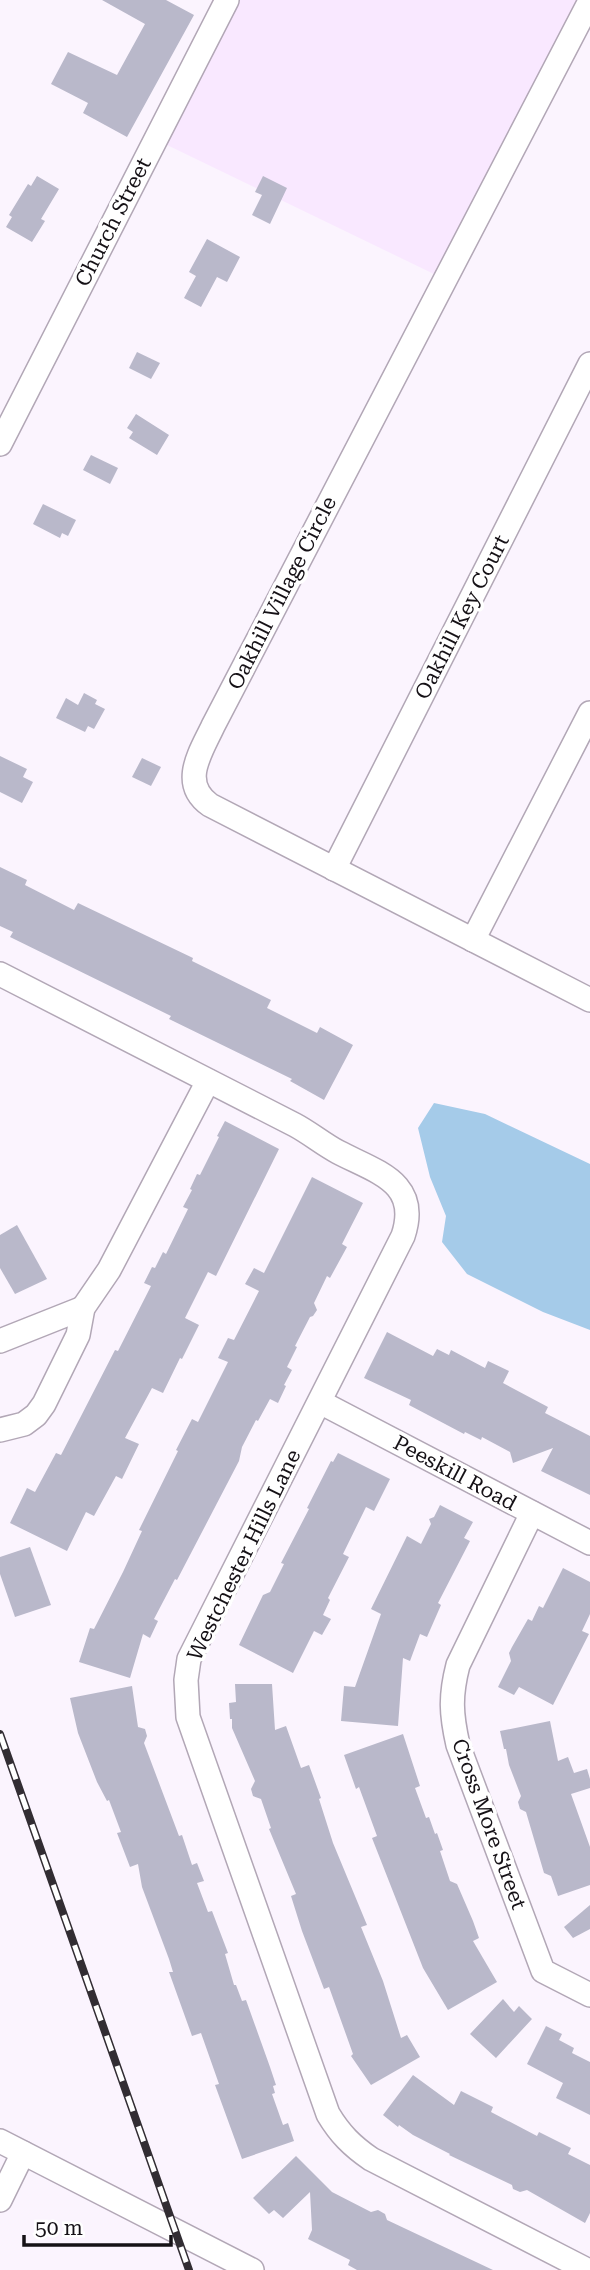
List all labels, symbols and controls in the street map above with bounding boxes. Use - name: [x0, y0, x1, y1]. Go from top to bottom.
- street label: Church Street: [70, 154, 156, 290]
- street label: Oakhill Village Circle: [223, 492, 341, 694]
- street label: Oakhill Key Court: [410, 531, 514, 703]
- street label: Peeskill Road: [389, 1430, 521, 1516]
- street label: Westchester Hills Lane: [182, 1446, 306, 1664]
- street label: Cross More Street: [447, 1735, 531, 1913]
- scale bar: [24, 2204, 172, 2248]
- text: 50 m: [35, 2216, 83, 2240]

